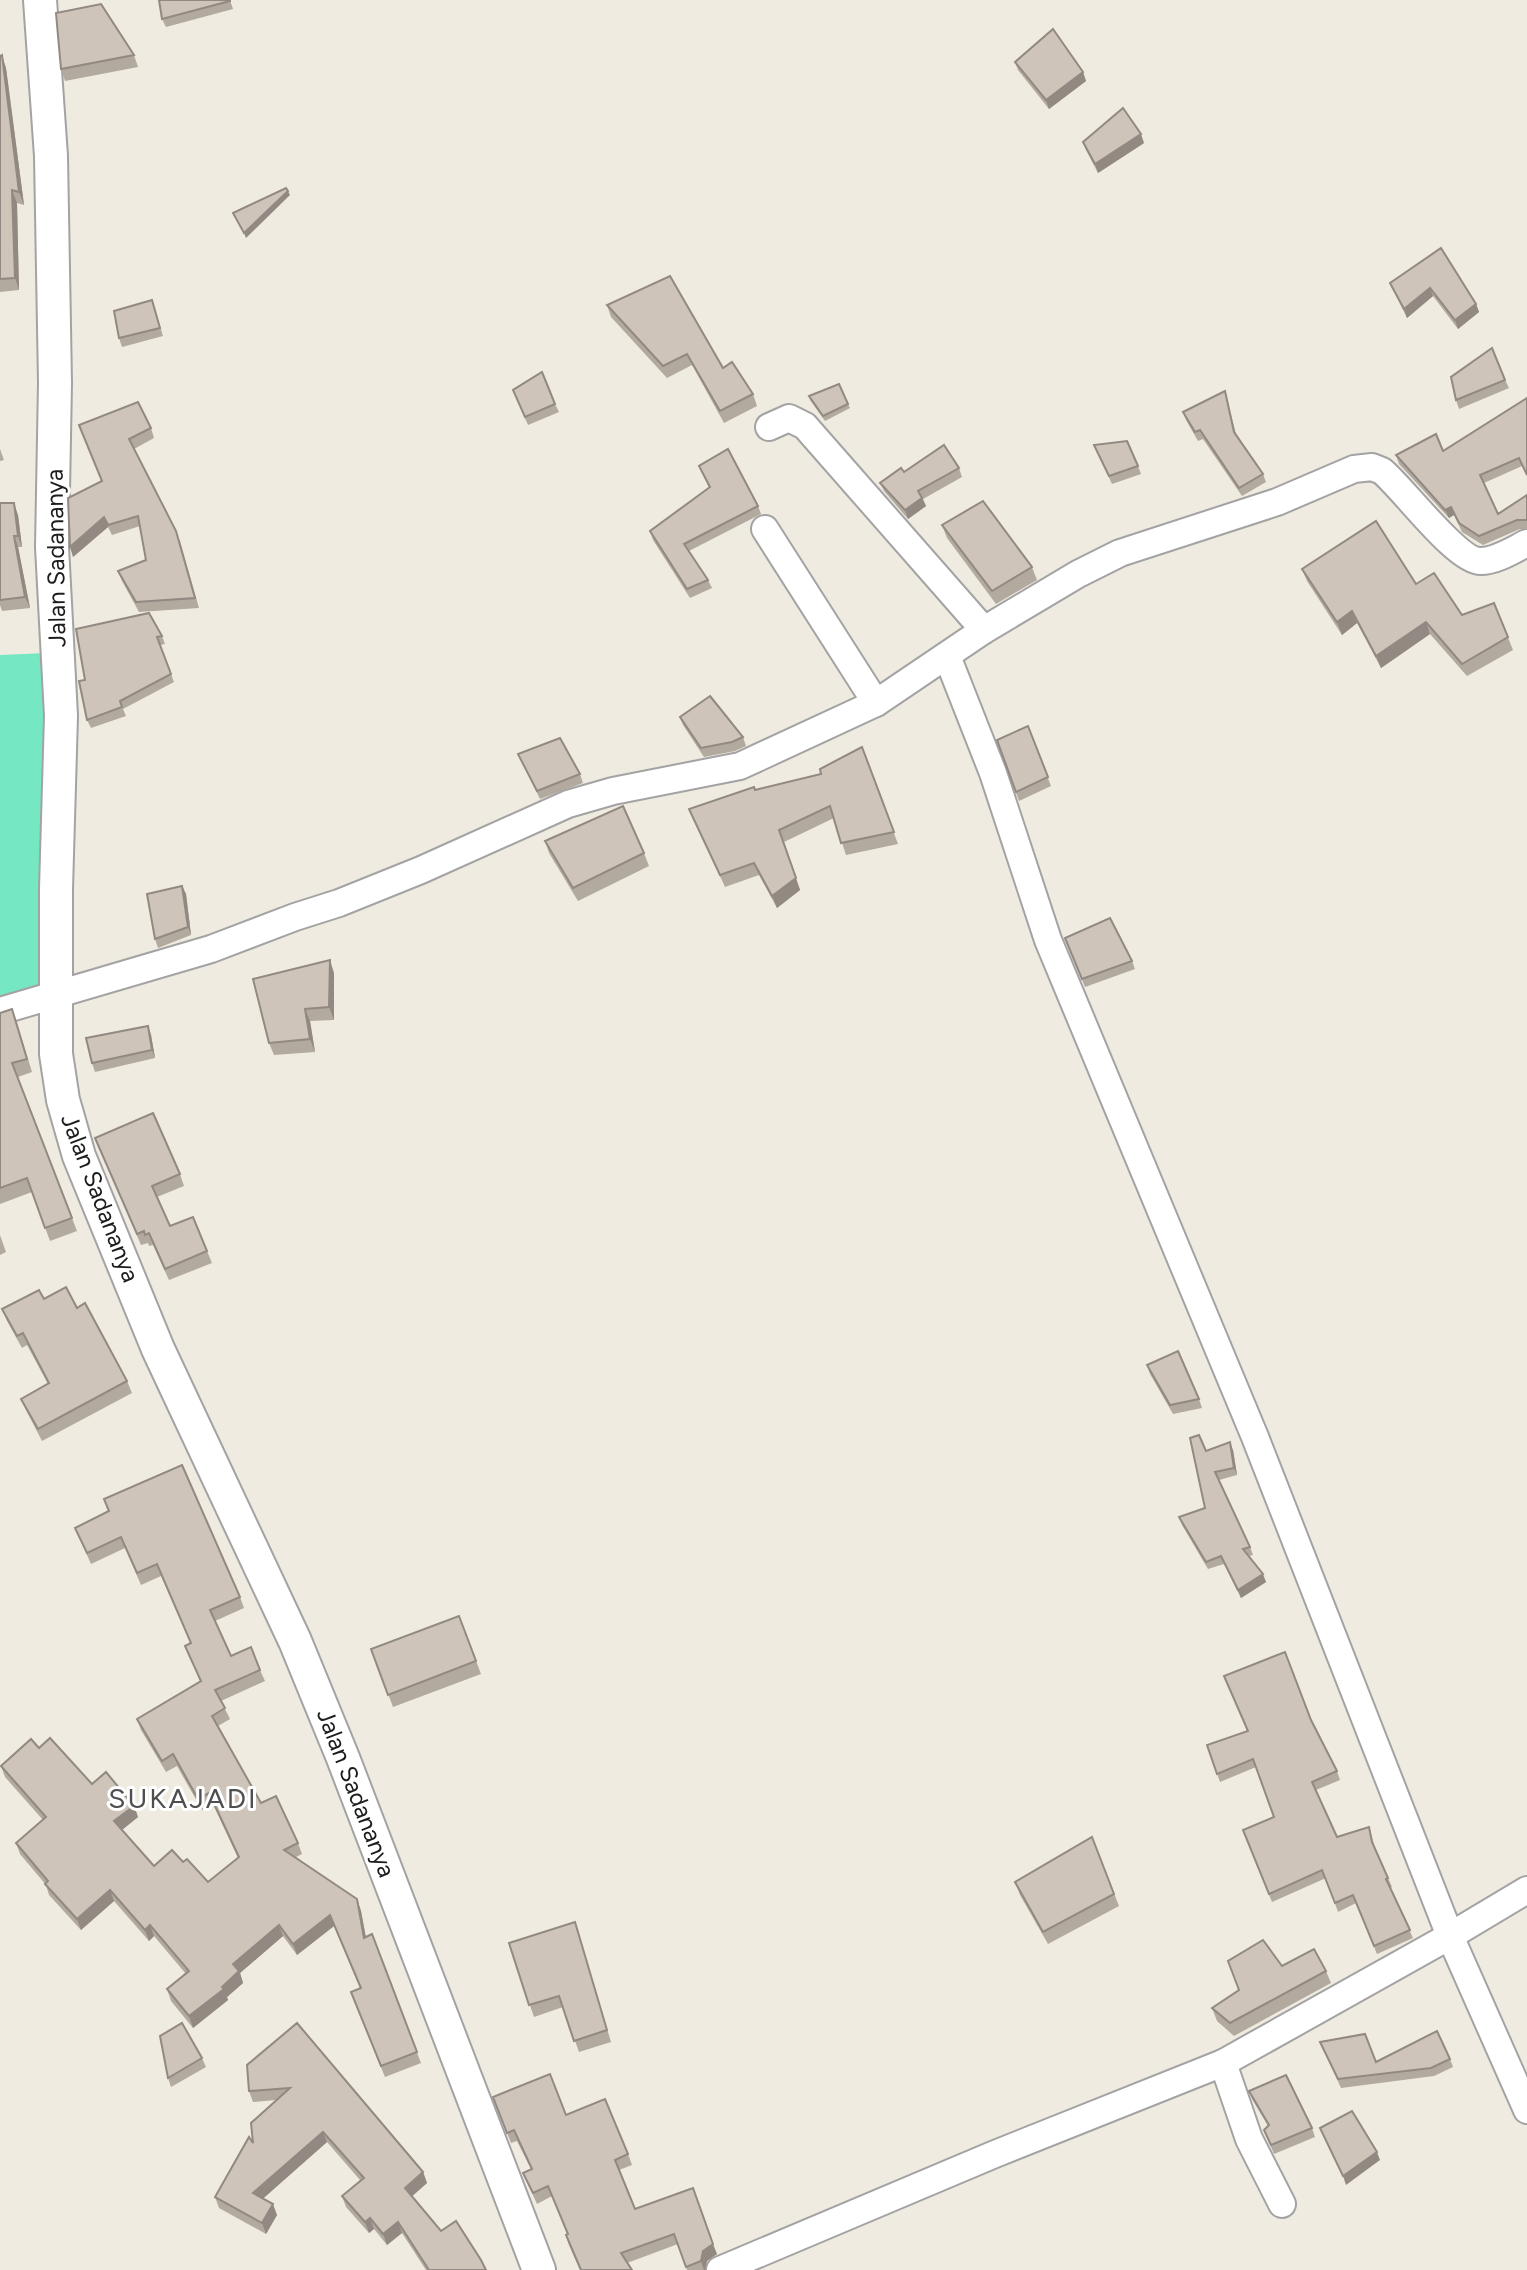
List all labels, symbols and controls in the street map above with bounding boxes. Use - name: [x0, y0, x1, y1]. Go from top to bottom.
- street label: Jalan Sadananya: [39, 469, 72, 647]
- street label: Jalan Sadananya: [55, 1109, 146, 1286]
- street label: Jalan Sadananya: [311, 1704, 402, 1881]
- district label: SUKAJADI: [108, 1781, 258, 1815]

